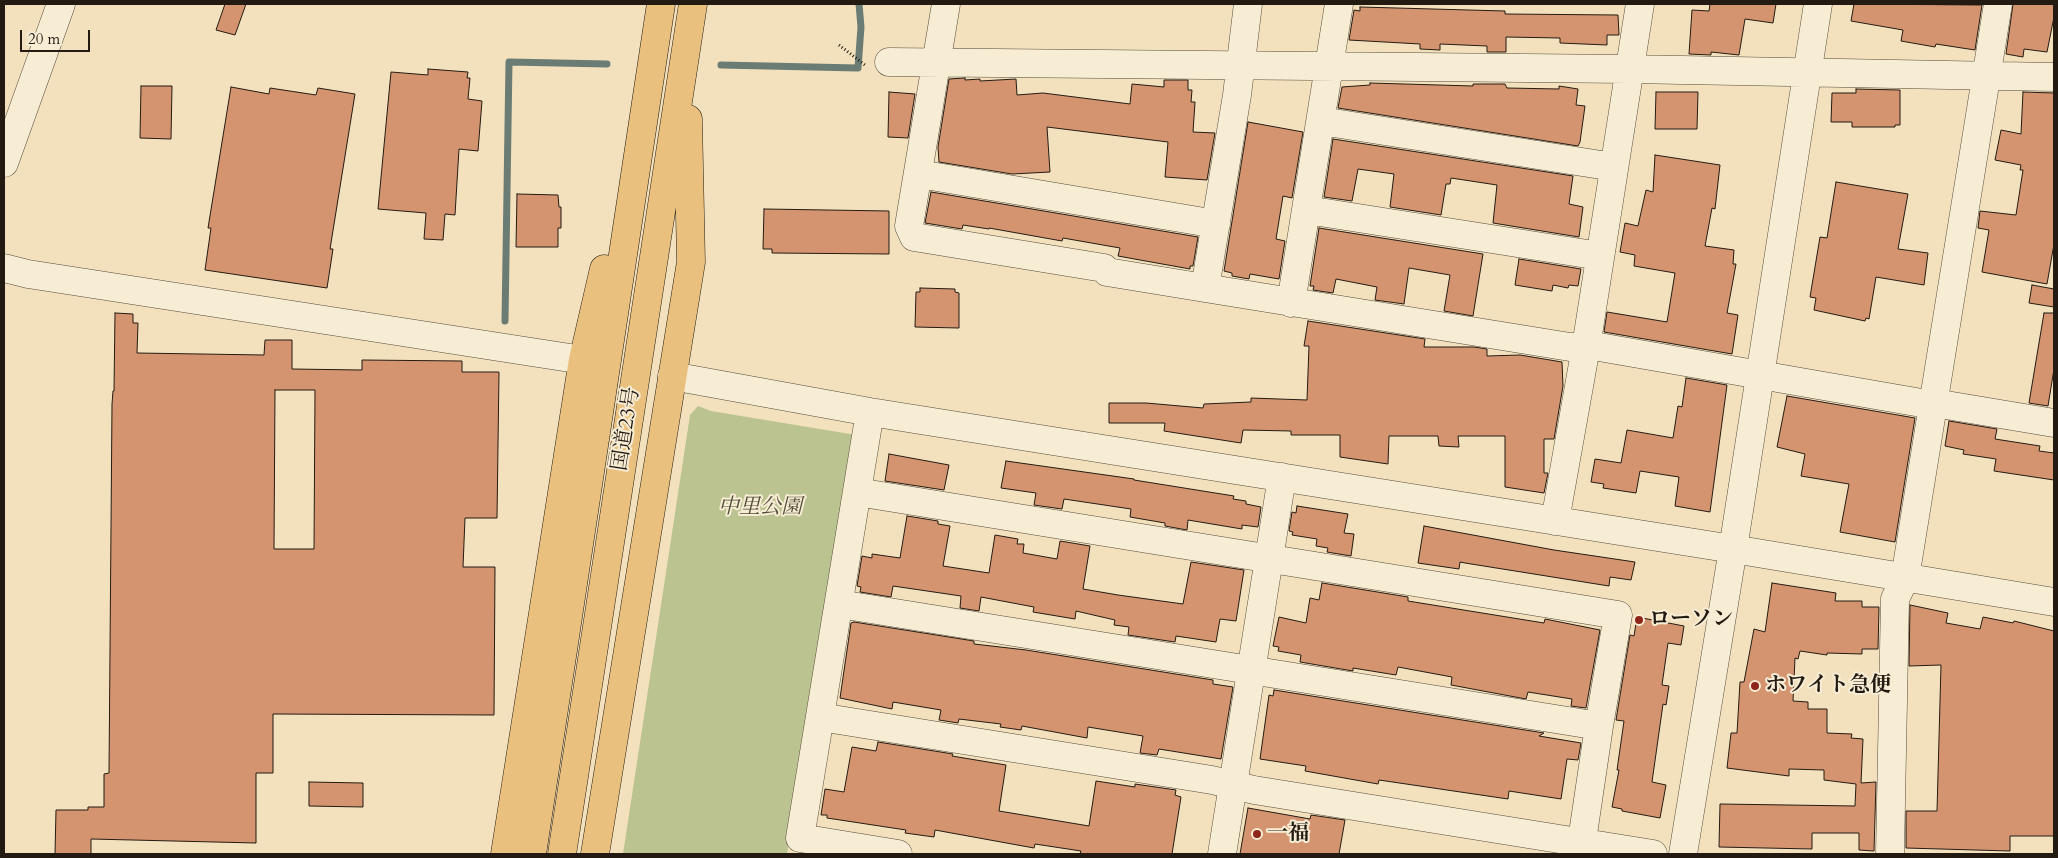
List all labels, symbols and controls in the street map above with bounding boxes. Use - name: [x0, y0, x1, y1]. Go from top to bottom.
- scale bar: [22, 20, 92, 52]
- text: 20 m: [28, 29, 60, 49]
- street label: 国道23号: [608, 385, 646, 473]
- park label: 中里公園: [718, 495, 802, 521]
- place label: ローソン: [1649, 607, 1733, 633]
- marker: ローソン: [1633, 614, 1645, 626]
- place label: ホワイト急便: [1765, 673, 1891, 699]
- marker: ホワイト急便: [1749, 680, 1761, 692]
- place label: 一福: [1267, 821, 1309, 847]
- marker: 一福: [1251, 828, 1263, 840]

